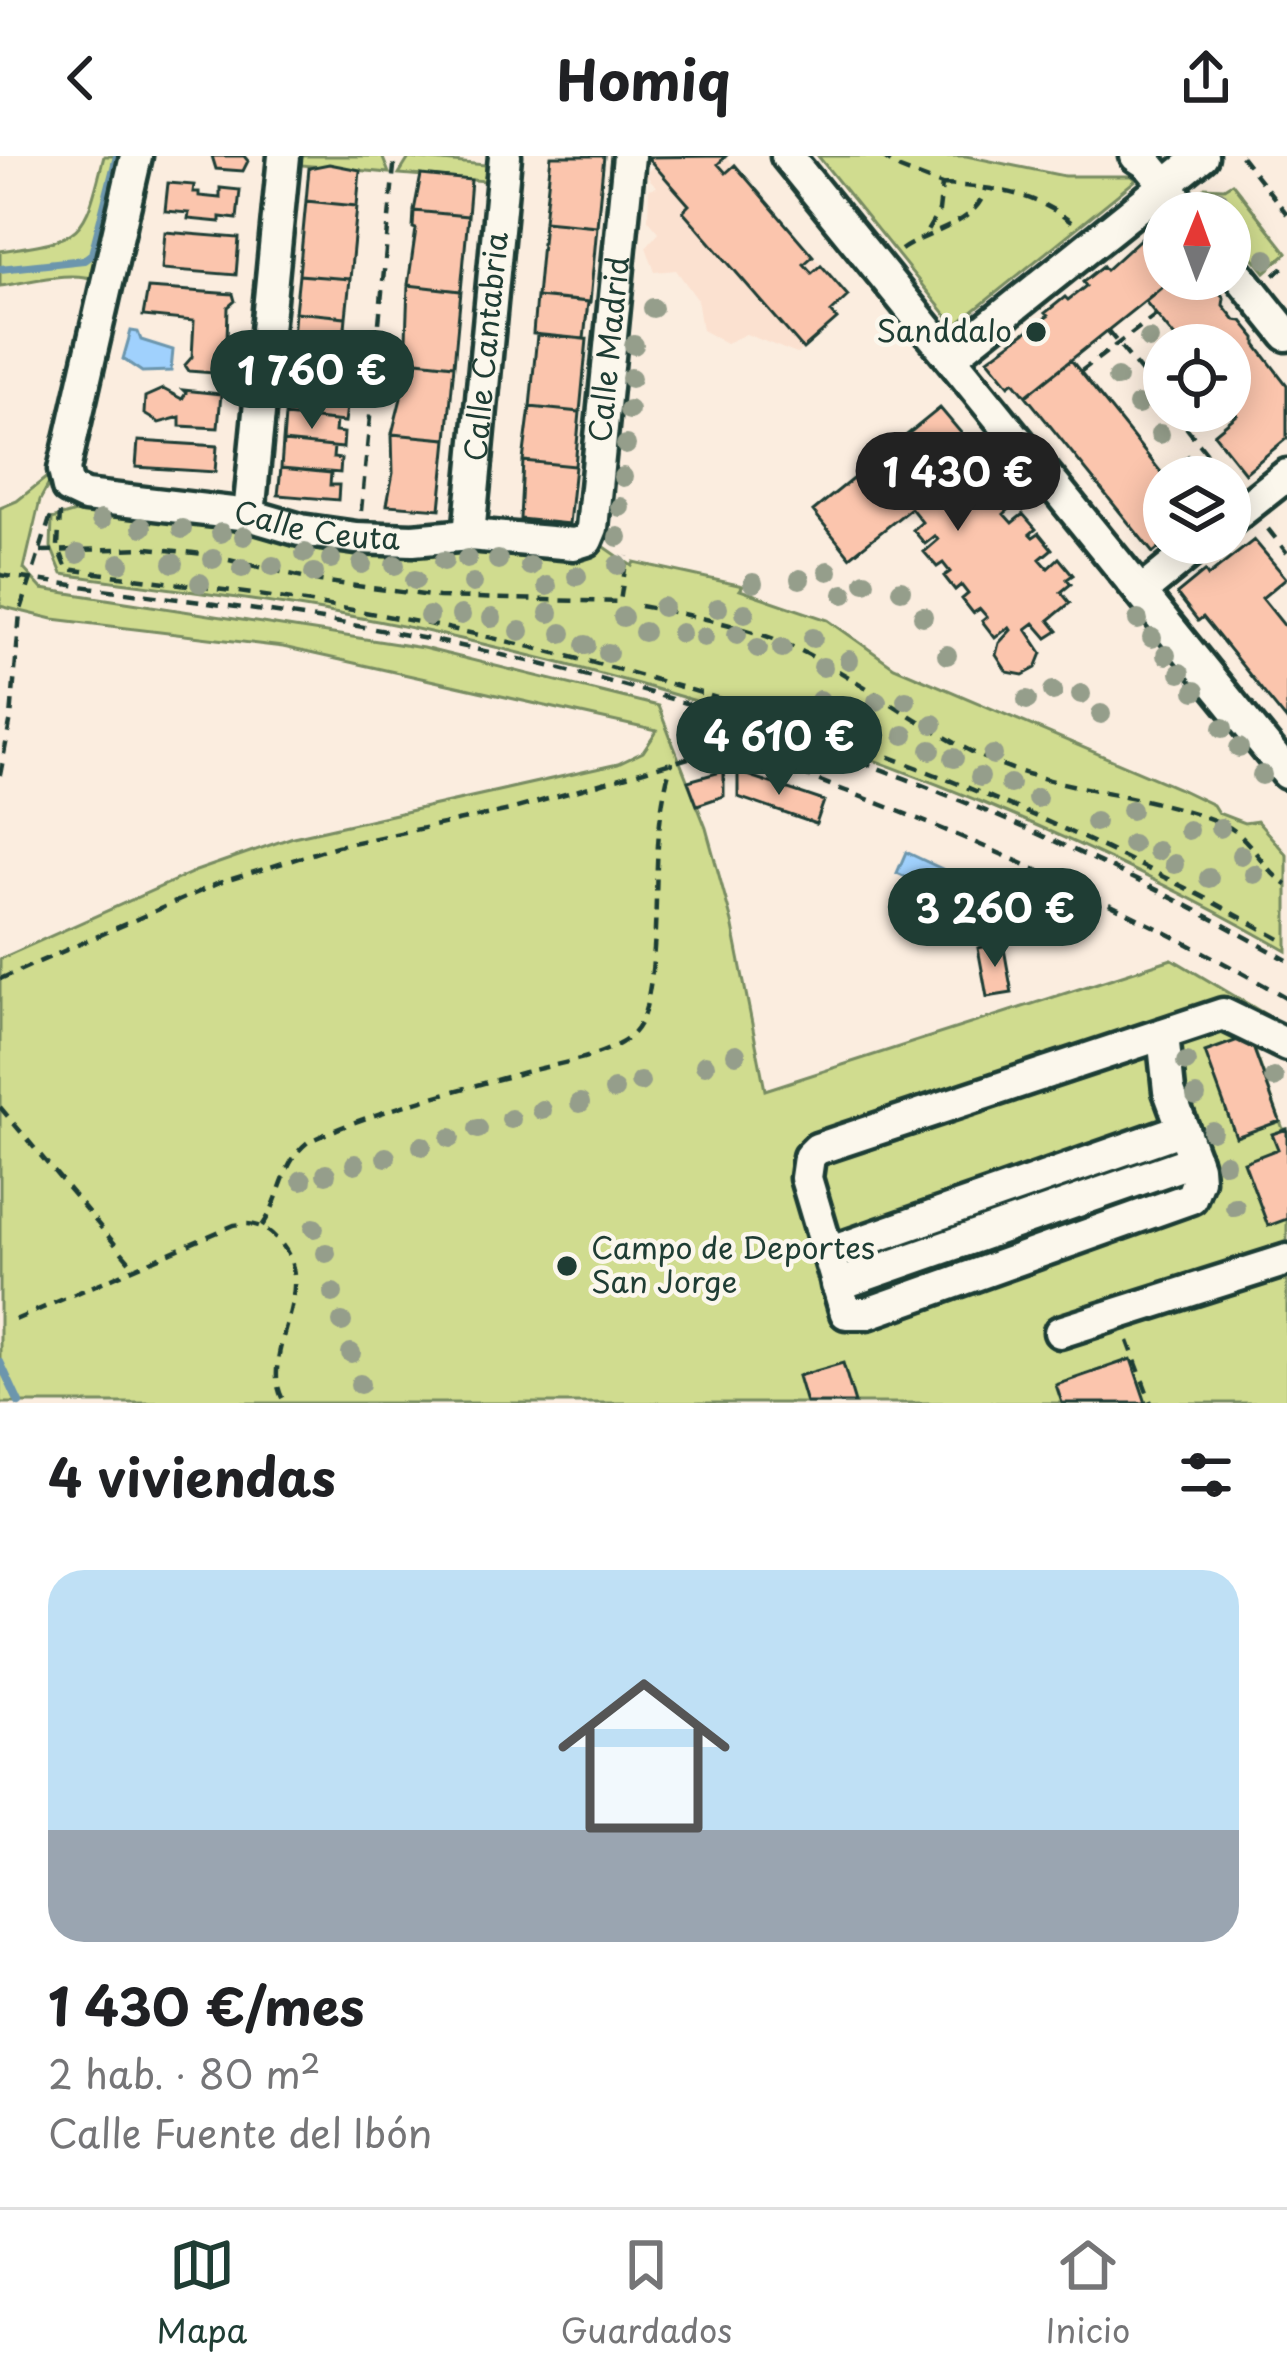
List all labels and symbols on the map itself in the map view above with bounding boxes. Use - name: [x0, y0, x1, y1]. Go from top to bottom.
- north arrow: [1143, 192, 1251, 300]
- street label: Calle Cantabria: [451, 230, 518, 463]
- street label: Calle Madrid: [576, 254, 639, 444]
- place label: Sanddalo: [876, 307, 1012, 352]
- marker: Sanddalo: [1023, 319, 1049, 345]
- pin: 1 760 €: [201, 330, 423, 432]
- pin: 1 430 €: [847, 432, 1069, 534]
- street label: Calle Ceuta: [232, 488, 401, 560]
- pin: 4 610 €: [668, 696, 890, 798]
- pin: 3 260 €: [884, 868, 1106, 970]
- place label: Campo de Deportes San Jorge: [591, 1224, 875, 1303]
- marker: Campo de Deportes San Jorge: [554, 1253, 580, 1279]

